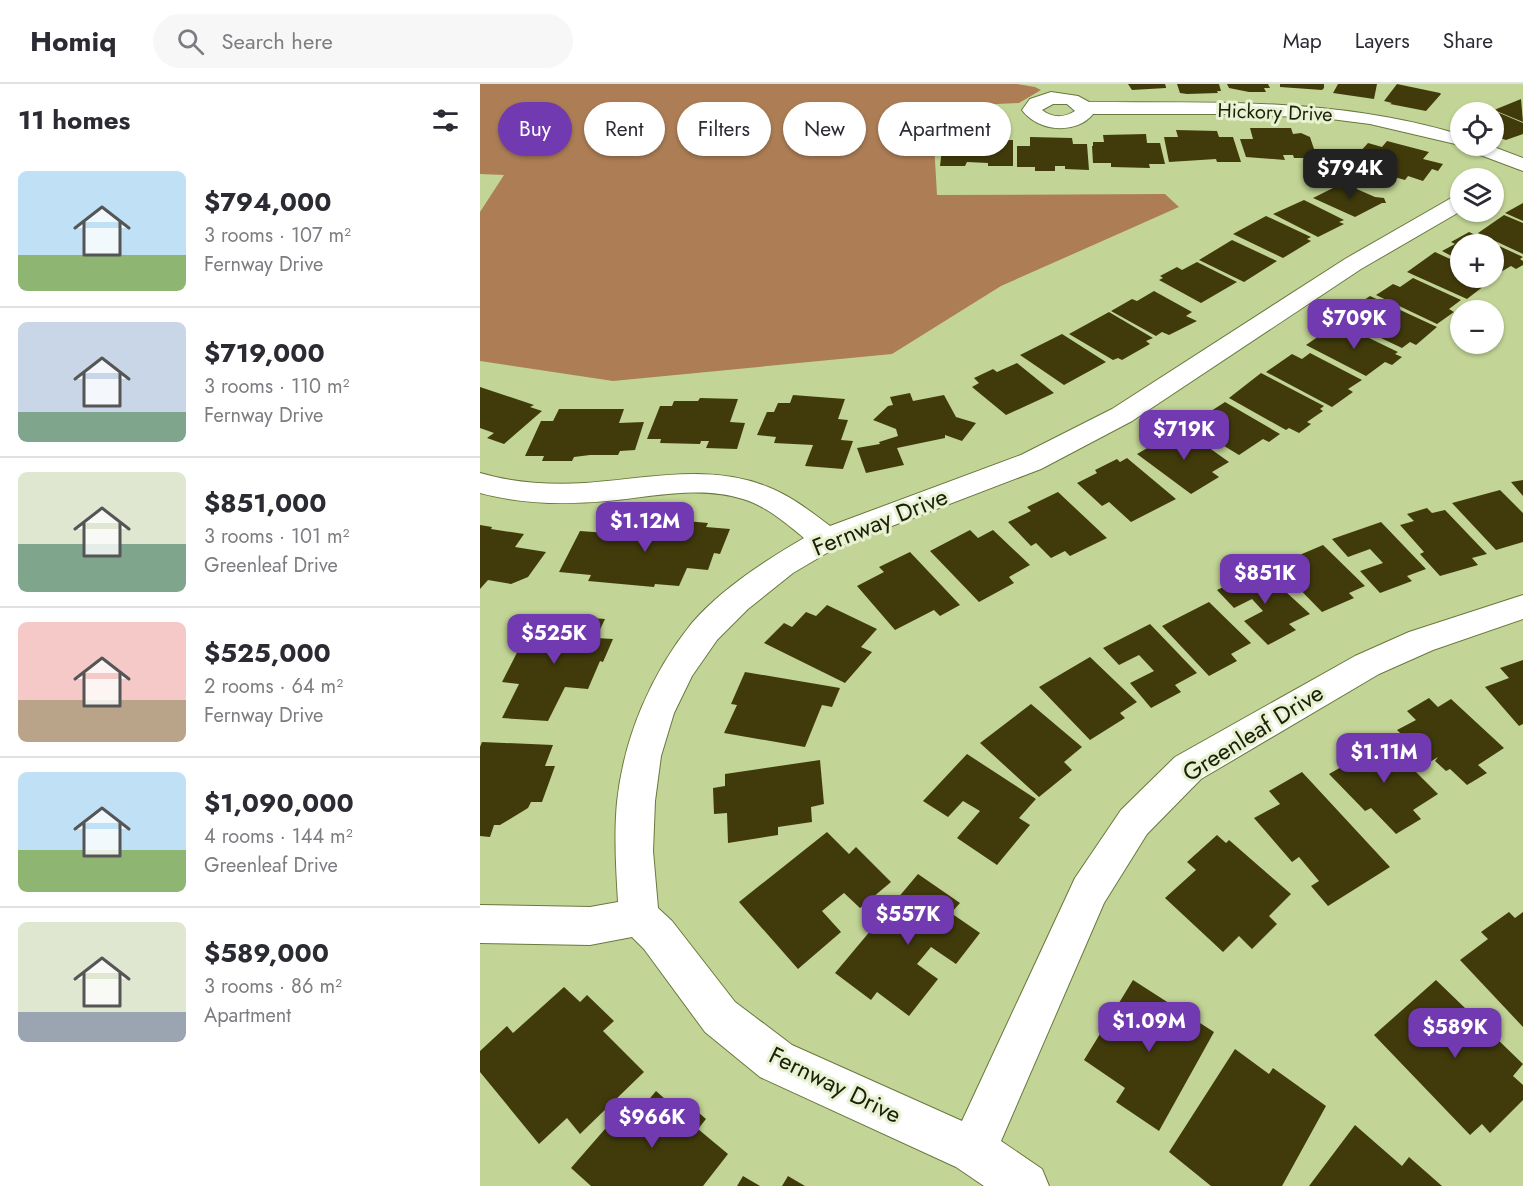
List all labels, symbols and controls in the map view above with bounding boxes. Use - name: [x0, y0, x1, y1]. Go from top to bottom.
- search box: [153, 14, 573, 68]
- text: Homiq: [30, 21, 117, 62]
- icon: search: [174, 25, 207, 58]
- text: Search here: [222, 25, 333, 57]
- text: Map: [1283, 26, 1322, 56]
- text: Layers: [1355, 26, 1410, 56]
- text: Share: [1443, 26, 1493, 56]
- street label: Hickory Drive: [1217, 96, 1333, 129]
- text: 11 homes: [18, 101, 130, 139]
- chip: Buy: [498, 102, 572, 156]
- chip: Rent: [584, 102, 665, 156]
- chip: Filters: [677, 102, 771, 156]
- chip: New: [783, 102, 866, 156]
- chip: Apartment: [878, 102, 1011, 156]
- map controls: [1450, 102, 1504, 354]
- button: locate: [1450, 102, 1504, 156]
- icon: filters: [429, 104, 462, 137]
- pin: $794K: [1308, 149, 1392, 200]
- text: $794K: [1317, 154, 1383, 183]
- button: layers: [1450, 168, 1504, 222]
- text: $794,000: [204, 183, 331, 221]
- icon: home: [66, 195, 138, 267]
- text: 3 rooms · 107 m²: [204, 221, 351, 250]
- button: +: [1450, 234, 1504, 288]
- text: Fernway Drive: [204, 250, 323, 279]
- pin: $709K: [1312, 299, 1396, 350]
- button: −: [1450, 300, 1504, 354]
- text: $709K: [1321, 304, 1387, 333]
- text: $719,000: [204, 334, 325, 372]
- icon: home: [66, 346, 138, 418]
- text: 3 rooms · 110 m²: [204, 372, 350, 401]
- text: Fernway Drive: [204, 401, 323, 430]
- pin: $719K: [1142, 410, 1226, 461]
- text: $719K: [1153, 415, 1215, 444]
- street label: Fernway Drive: [807, 478, 953, 565]
- text: $851,000: [204, 484, 327, 522]
- icon: home: [66, 496, 138, 568]
- pin: $1.12M: [596, 502, 694, 553]
- text: $1.12M: [610, 507, 680, 536]
- text: 3 rooms · 101 m²: [204, 522, 350, 551]
- text: Greenleaf Drive: [204, 551, 338, 580]
- pin: $851K: [1223, 554, 1307, 605]
- text: $851K: [1234, 559, 1296, 588]
- pin: $525K: [512, 614, 596, 665]
- text: $525K: [521, 619, 587, 648]
- text: $525,000: [204, 634, 331, 672]
- icon: home: [66, 646, 138, 718]
- text: 2 rooms · 64 m²: [204, 672, 343, 701]
- street label: Greenleaf Drive: [1175, 675, 1330, 790]
- text: Fernway Drive: [204, 701, 323, 730]
- pin: $1.11M: [1335, 733, 1433, 784]
- text: $1.11M: [1350, 738, 1418, 767]
- text: $1,090,000: [204, 784, 354, 822]
- icon: home: [66, 796, 138, 868]
- text: 4 rooms · 144 m²: [204, 822, 353, 851]
- text: Greenleaf Drive: [204, 851, 338, 880]
- pin: $557K: [866, 895, 950, 946]
- text: $557K: [876, 900, 940, 929]
- text: $589,000: [204, 934, 329, 972]
- icon: home: [66, 946, 138, 1018]
- text: 3 rooms · 86 m²: [204, 972, 342, 1001]
- text: Apartment: [204, 1001, 291, 1030]
- pin: $1.09M: [1100, 1002, 1198, 1053]
- text: $1.09M: [1112, 1007, 1186, 1036]
- pin: $589K: [1413, 1008, 1497, 1059]
- text: $589K: [1422, 1013, 1488, 1042]
- street label: Fernway Drive: [763, 1037, 907, 1132]
- pin: $966K: [610, 1098, 694, 1149]
- text: $966K: [619, 1103, 685, 1132]

